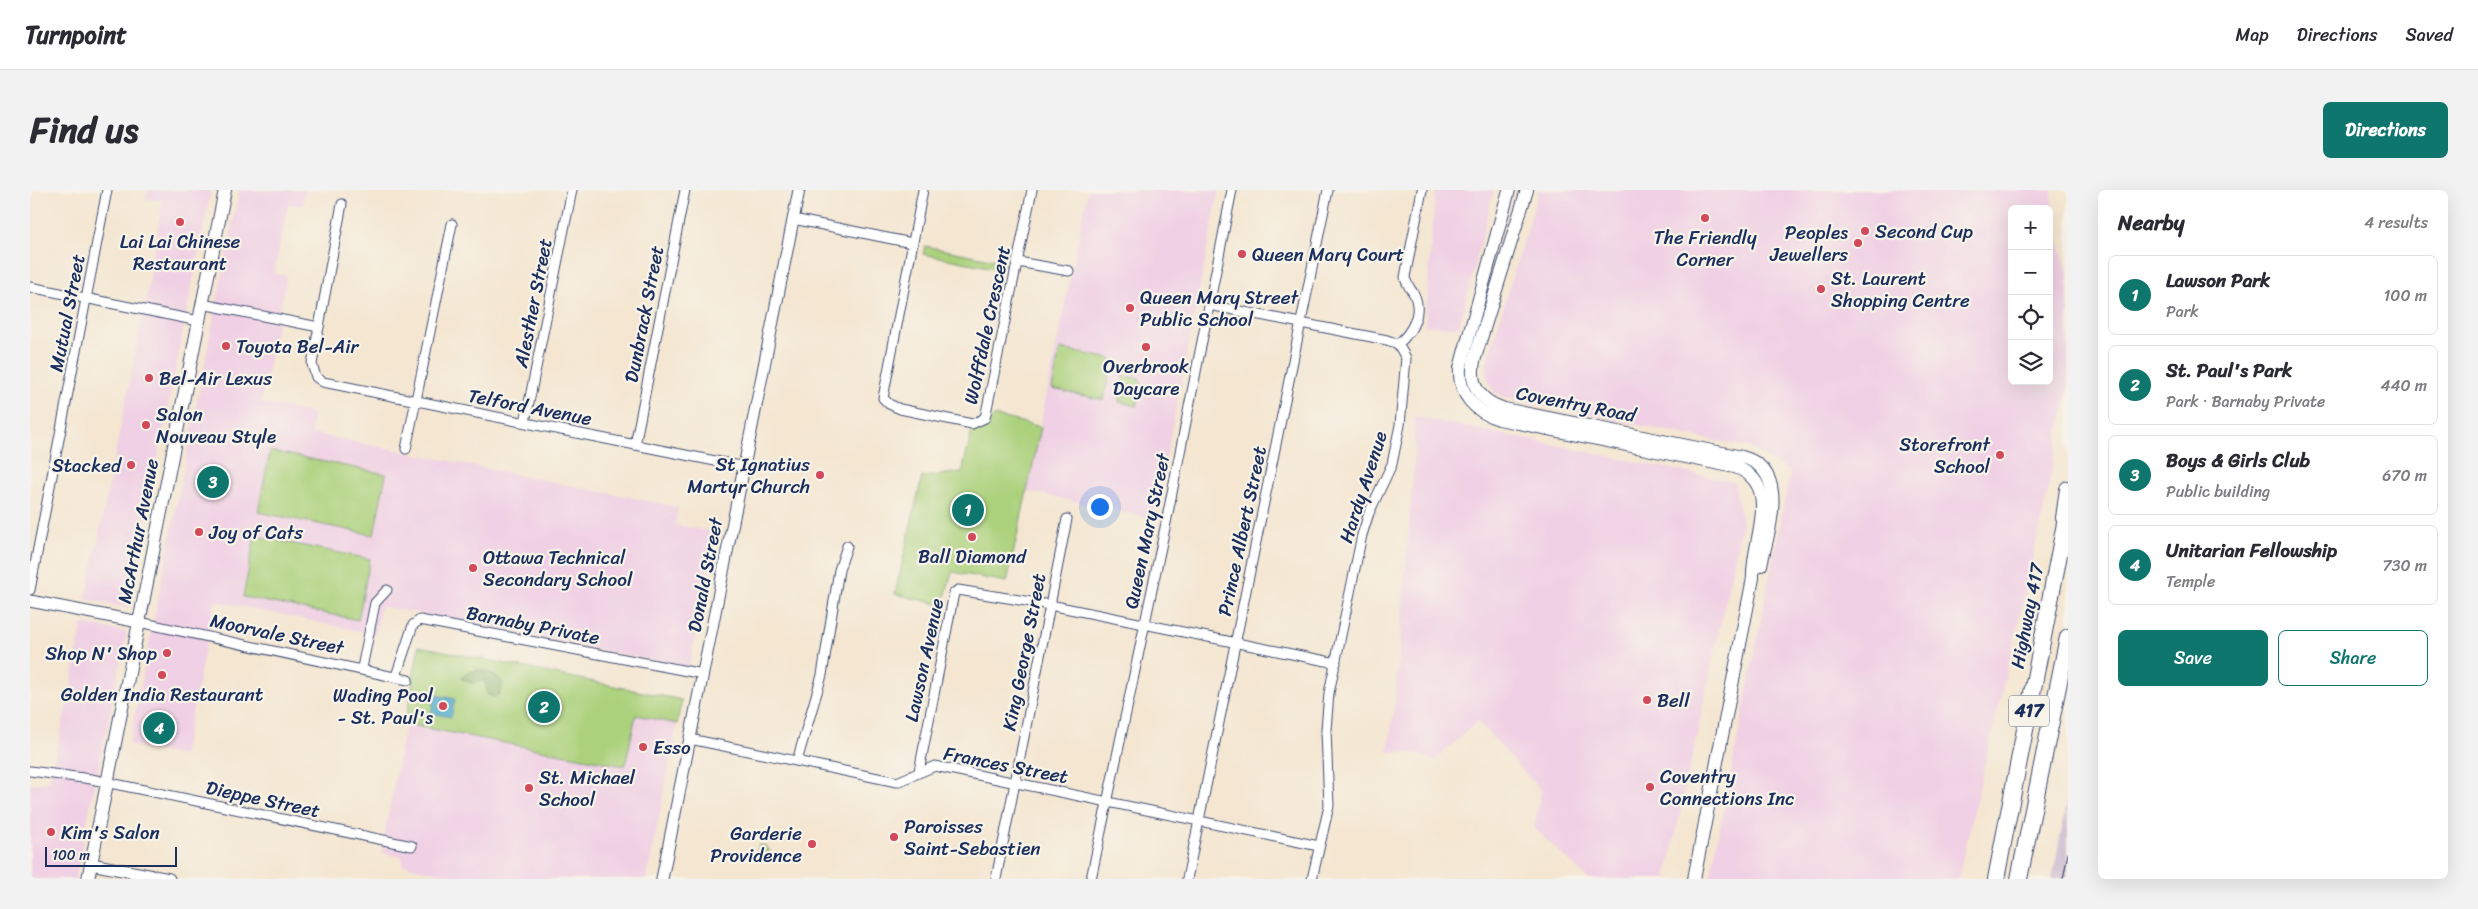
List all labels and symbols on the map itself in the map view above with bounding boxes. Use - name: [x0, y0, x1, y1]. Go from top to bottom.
- marker: The Friendly Corner: [1699, 212, 1711, 224]
- place label: Second Cup: [1875, 215, 1973, 248]
- marker: Lai Lai Chinese Restaurant: [174, 216, 186, 228]
- place label: Peoples Jewellers: [1769, 216, 1848, 271]
- place label: The Friendly Corner: [1653, 221, 1757, 276]
- place label: Lai Lai Chinese Restaurant: [120, 225, 240, 280]
- marker: Second Cup: [1859, 225, 1871, 237]
- street label: Alesther Street: [504, 236, 562, 371]
- marker: Peoples Jewellers: [1852, 237, 1864, 249]
- place label: Queen Mary Court: [1252, 238, 1404, 271]
- street label: Dunbrack Street: [615, 243, 673, 385]
- street label: Wolffdale Crescent: [954, 243, 1020, 407]
- marker: Queen Mary Court: [1236, 248, 1248, 260]
- street label: Mutual Street: [39, 251, 95, 375]
- place label: St. Laurent Shopping Centre: [1831, 262, 1970, 317]
- place label: Queen Mary Street Public School: [1140, 281, 1300, 336]
- marker: St. Laurent Shopping Centre: [1815, 283, 1827, 295]
- marker: Queen Mary Street Public School: [1124, 302, 1136, 314]
- place label: Toyota Bel-Air: [236, 330, 359, 363]
- marker: Toyota Bel-Air: [220, 340, 232, 352]
- marker: Overbrook Daycare: [1140, 341, 1152, 353]
- place label: Overbrook Daycare: [1103, 350, 1189, 405]
- place label: Bel-Air Lexus: [159, 362, 272, 395]
- marker: Bel-Air Lexus: [143, 372, 155, 384]
- street label: Coventry Road: [1513, 376, 1641, 432]
- street label: Telford Avenue: [465, 379, 595, 435]
- place label: Salon Nouveau Style: [156, 398, 276, 453]
- marker: Salon Nouveau Style: [140, 419, 152, 431]
- street label: Hardy Avenue: [1329, 427, 1397, 547]
- place label: Storefront School: [1899, 428, 1991, 483]
- street label: Prince Albert Street: [1208, 443, 1276, 619]
- place label: St Ignatius Martyr Church: [687, 448, 810, 503]
- place label: Stacked: [52, 449, 123, 482]
- street label: Queen Mary Street: [1114, 449, 1180, 612]
- marker: Storefront School: [1994, 449, 2006, 461]
- street label: McArthur Avenue: [108, 455, 168, 606]
- marker: Stacked: [125, 459, 137, 471]
- pin: 3: [197, 463, 229, 501]
- marker: St Ignatius Martyr Church: [814, 469, 826, 481]
- pin: 1: [952, 491, 984, 529]
- your location: [1087, 494, 1113, 520]
- street label: Donald Street: [678, 513, 733, 635]
- place label: Joy of Cats: [208, 516, 303, 549]
- marker: Joy of Cats: [193, 526, 205, 538]
- marker: Ball Diamond: [966, 531, 978, 543]
- place label: Ball Diamond: [918, 540, 1027, 573]
- place label: Ottawa Technical Secondary School: [483, 541, 633, 596]
- street label: Highway 417: [2001, 559, 2054, 671]
- marker: Ottawa Technical Secondary School: [467, 562, 479, 574]
- street label: King George Street: [993, 570, 1055, 734]
- street label: Lawson Avenue: [895, 595, 953, 725]
- street label: Barnaby Private: [464, 596, 603, 654]
- street label: Moorvale Street: [207, 604, 348, 665]
- place label: Shop N' Shop: [45, 637, 157, 670]
- marker: Shop N' Shop: [161, 647, 173, 659]
- marker: Golden India Restaurant: [156, 669, 168, 681]
- place label: Golden India Restaurant: [61, 678, 263, 711]
- place label: Wading Pool - St. Paul's: [333, 679, 434, 734]
- place label: Bell: [1657, 684, 1690, 717]
- pin: 2: [528, 688, 560, 726]
- marker: Bell: [1641, 694, 1653, 706]
- road number: 417: [2009, 696, 2049, 726]
- marker: Wading Pool - St. Paul's: [437, 700, 449, 712]
- pin: 4: [143, 709, 175, 747]
- place label: Esso: [653, 731, 691, 764]
- street label: Frances Street: [941, 737, 1071, 793]
- marker: Esso: [637, 741, 649, 753]
- place label: Coventry Connections Inc: [1660, 760, 1795, 815]
- place label: St. Michael School: [539, 761, 636, 816]
- street label: Dieppe Street: [203, 771, 323, 827]
- marker: Coventry Connections Inc: [1644, 781, 1656, 793]
- marker: St. Michael School: [523, 782, 535, 794]
- place label: Paroisses Saint-Sebastien: [904, 810, 1041, 865]
- place label: Kim's Salon: [61, 816, 160, 849]
- place label: Garderie Providence: [710, 817, 802, 872]
- marker: Kim's Salon: [45, 826, 57, 838]
- marker: Paroisses Saint-Sebastien: [888, 831, 900, 843]
- marker: Garderie Providence: [806, 838, 818, 850]
- scale bar: [45, 844, 178, 867]

